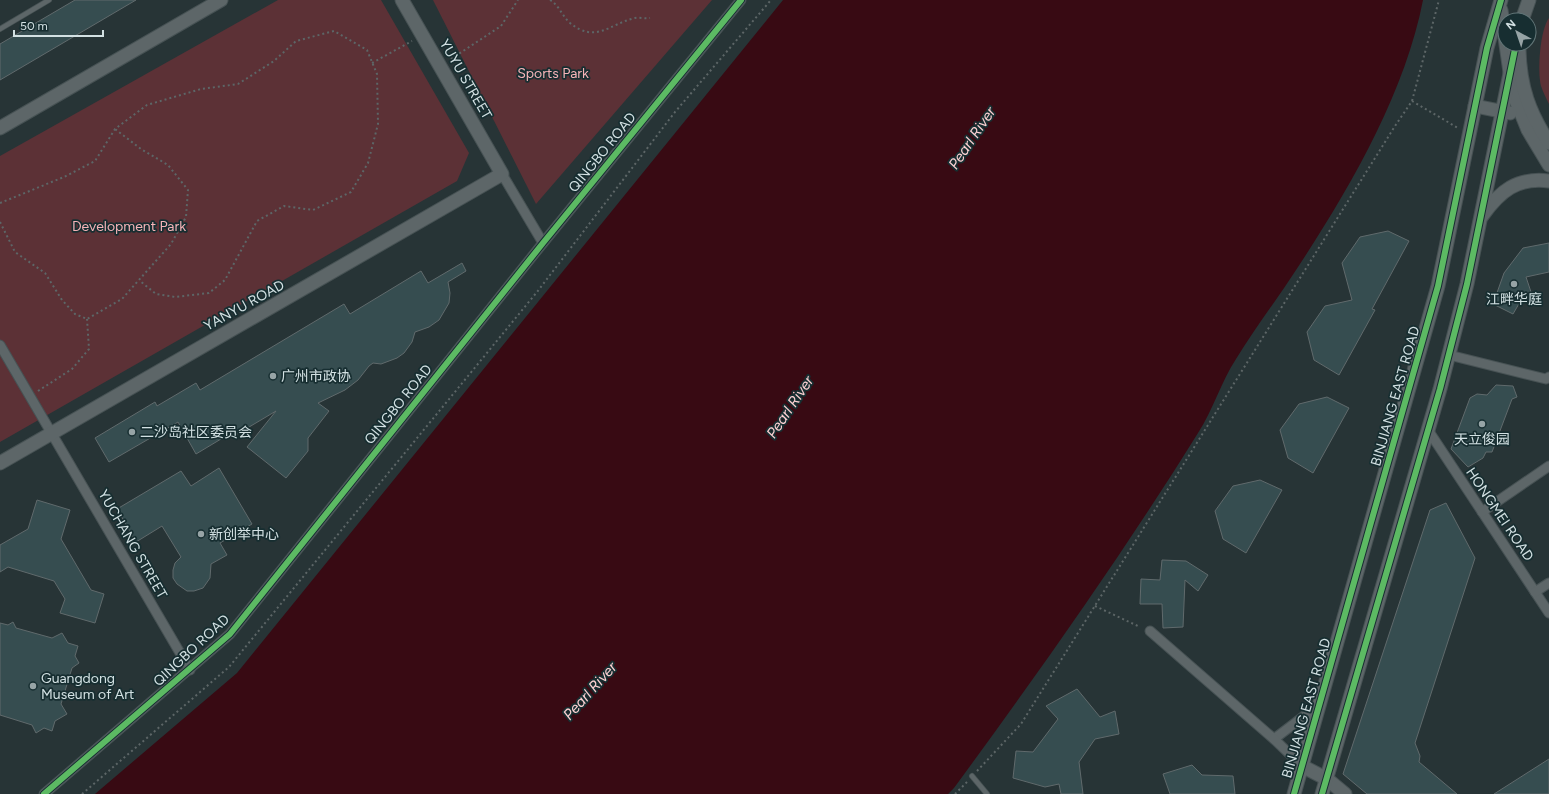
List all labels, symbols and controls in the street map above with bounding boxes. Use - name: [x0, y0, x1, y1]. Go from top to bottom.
- scale bar: [14, 12, 103, 38]
- north arrow: [1497, 12, 1537, 52]
- text: N: [1503, 17, 1518, 32]
- text: 50 m: [20, 19, 48, 33]
- street label: YUYU STREET: [436, 36, 495, 122]
- park label: Sports Park: [517, 65, 589, 82]
- water label: Pearl River: [945, 103, 1000, 173]
- street label: QINGBO ROAD: [565, 109, 640, 196]
- park label: Development Park: [72, 218, 186, 235]
- street label: YANYU ROAD: [201, 276, 287, 335]
- marker: 江畔华庭: [1509, 279, 1519, 289]
- place label: 江畔华庭: [1486, 291, 1542, 308]
- street label: BINJIANG EAST ROAD: [1367, 324, 1424, 468]
- street label: QINGBO ROAD: [361, 361, 436, 448]
- place label: 广州市政协: [281, 368, 351, 385]
- marker: 广州市政协: [268, 371, 278, 381]
- water label: Pearl River: [763, 372, 818, 442]
- marker: 天立俊园: [1477, 419, 1487, 429]
- place label: 二沙岛社区委员会: [140, 424, 252, 441]
- marker: 二沙岛社区委员会: [127, 427, 137, 437]
- place label: 天立俊园: [1454, 431, 1510, 448]
- street label: HONGMEI ROAD: [1462, 464, 1537, 564]
- street label: YUCHANG STREET: [95, 487, 171, 602]
- place label: 新创举中心: [209, 526, 279, 543]
- marker: 新创举中心: [196, 529, 206, 539]
- street label: QINGBO ROAD: [150, 611, 233, 690]
- street label: BINJIANG EAST ROAD: [1278, 636, 1335, 780]
- water label: Pearl River: [559, 658, 621, 724]
- place label: Guangdong Museum of Art: [41, 670, 134, 703]
- marker: Guangdong Museum of Art: [28, 681, 38, 691]

